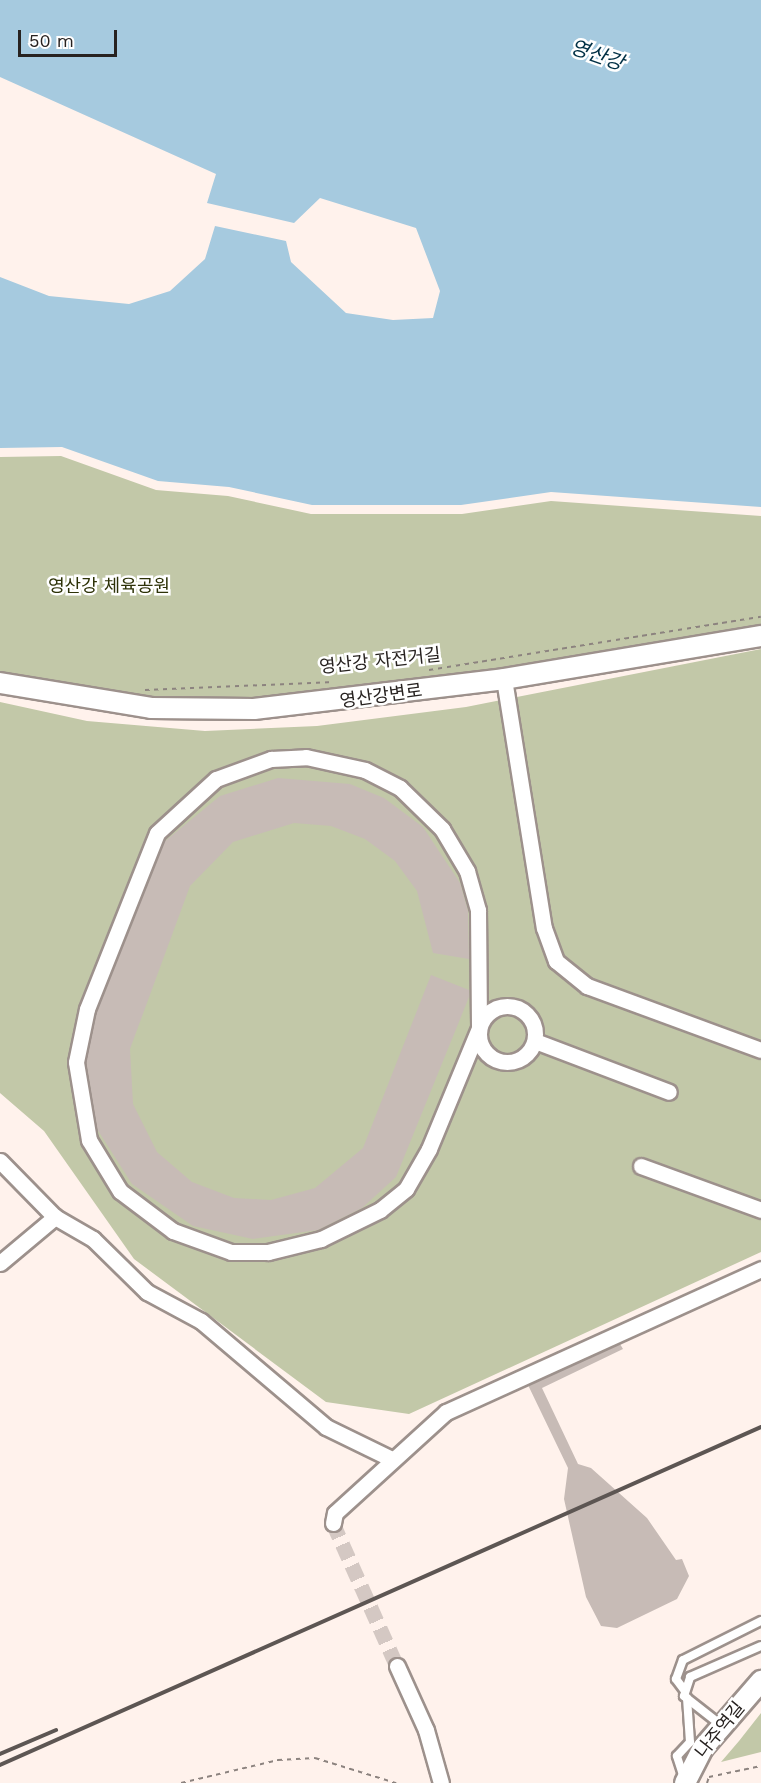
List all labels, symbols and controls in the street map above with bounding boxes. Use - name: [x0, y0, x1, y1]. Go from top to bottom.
- scale bar: [21, 18, 120, 56]
- text: 50 m: [29, 30, 74, 51]
- water label: 영산강: [567, 35, 627, 75]
- park label: 영산강 체육공원: [48, 575, 170, 597]
- street label: 영산강 자전거길: [318, 644, 442, 678]
- street label: 영산강변로: [338, 680, 424, 712]
- street label: 나주역길: [691, 1697, 749, 1763]

